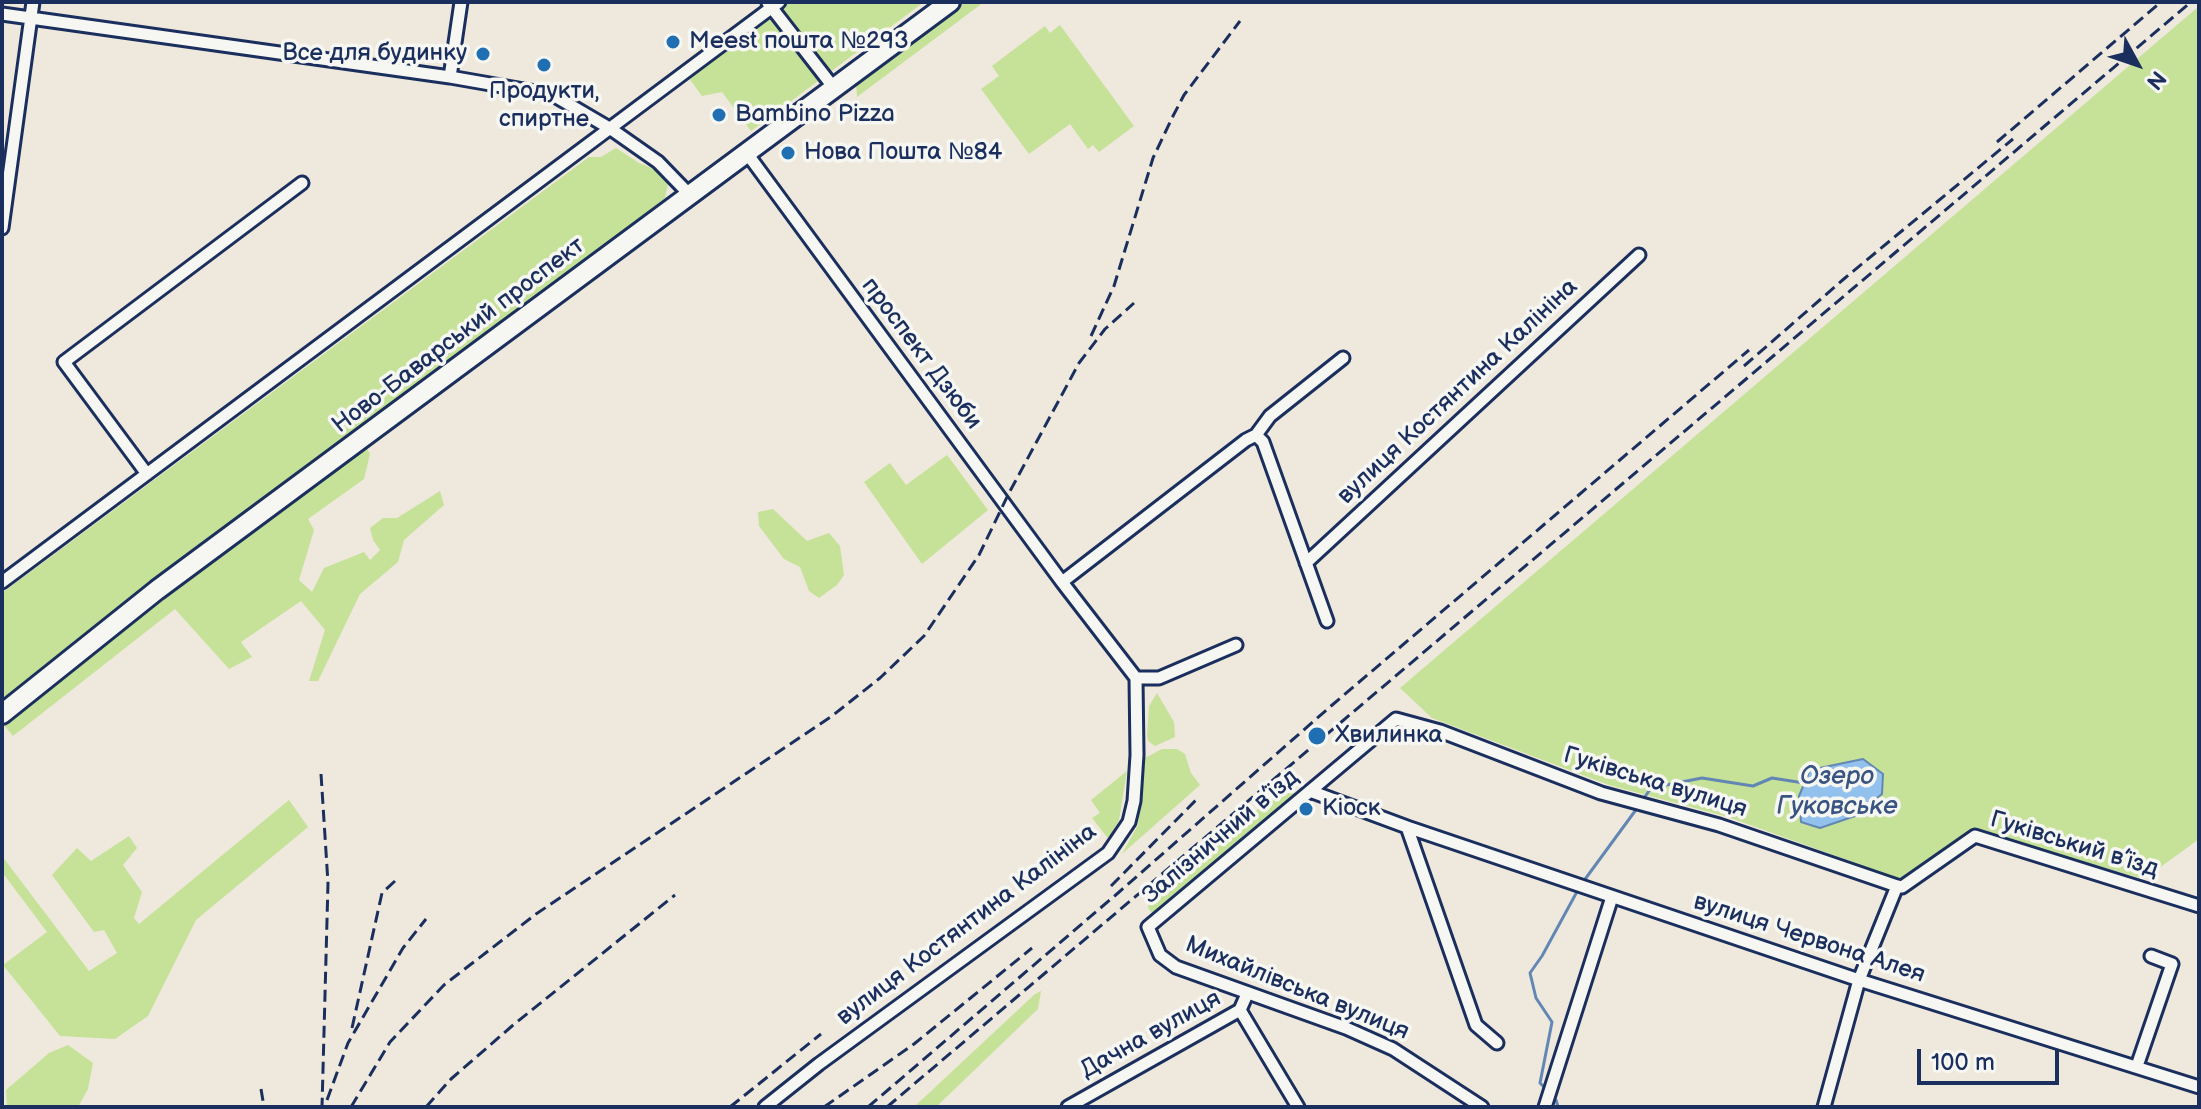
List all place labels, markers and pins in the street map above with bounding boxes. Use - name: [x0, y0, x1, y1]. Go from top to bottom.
- place label: Meest пошта №293: [689, 28, 909, 56]
- marker: Meest пошта №293: [664, 33, 682, 51]
- place label: Все для будинку: [282, 40, 467, 68]
- marker: Все для будинку: [474, 45, 492, 63]
- marker: Продукти, спиртне: [535, 56, 553, 74]
- place label: Продукти, спиртне: [489, 78, 599, 134]
- place label: Bambino Pizza: [735, 101, 895, 129]
- marker: Bambino Pizza: [710, 106, 728, 124]
- place label: Нова Пошта №84: [804, 139, 1002, 167]
- marker: Нова Пошта №84: [779, 144, 797, 162]
- place label: Хвилинка: [1335, 722, 1443, 750]
- marker: Хвилинка: [1306, 725, 1328, 747]
- place label: Кіоск: [1322, 795, 1380, 823]
- marker: Кіоск: [1297, 800, 1315, 818]

